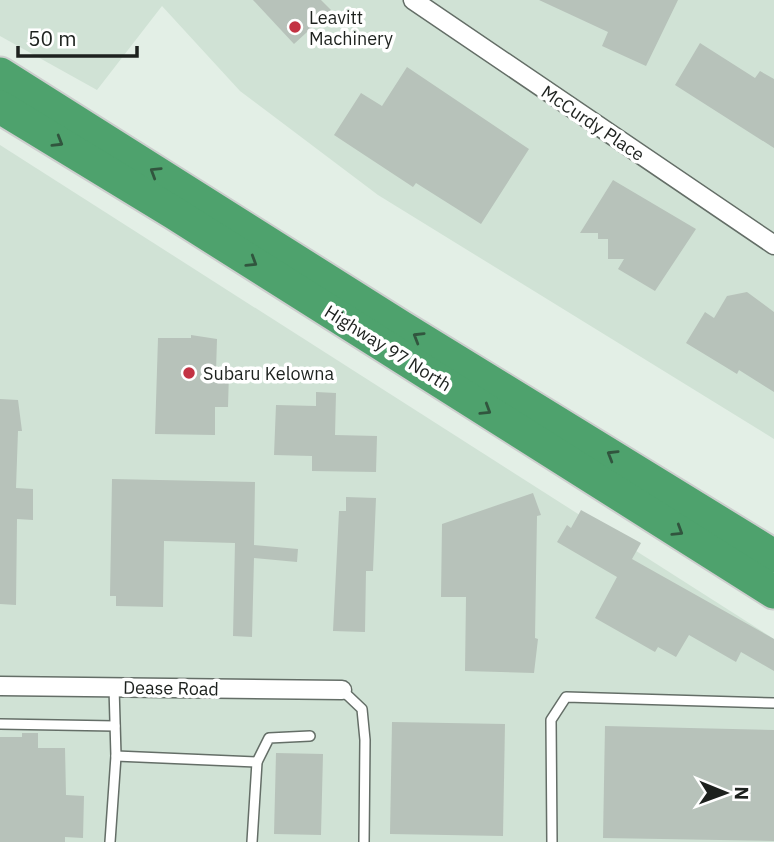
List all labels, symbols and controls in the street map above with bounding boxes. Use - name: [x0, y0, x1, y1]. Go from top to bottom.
- place label: Leavitt Machinery: [309, 6, 393, 50]
- scale bar: [18, 14, 136, 58]
- marker: Leavitt Machinery: [287, 19, 303, 35]
- text: 50 m: [28, 24, 77, 52]
- street label: McCurdy Place: [537, 80, 649, 166]
- one-way arrow: [51, 134, 64, 147]
- one-way arrow: [150, 167, 163, 180]
- one-way arrow: [244, 253, 257, 266]
- street label: Highway 97 North: [320, 300, 456, 396]
- one-way arrow: [412, 333, 425, 346]
- place label: Subaru Kelowna: [203, 362, 335, 385]
- marker: Subaru Kelowna: [181, 365, 197, 381]
- one-way arrow: [478, 401, 491, 414]
- one-way arrow: [607, 451, 620, 464]
- one-way arrow: [670, 523, 683, 536]
- street label: Dease Road: [123, 676, 219, 700]
- north arrow: [690, 758, 760, 828]
- text: N: [730, 786, 754, 800]

